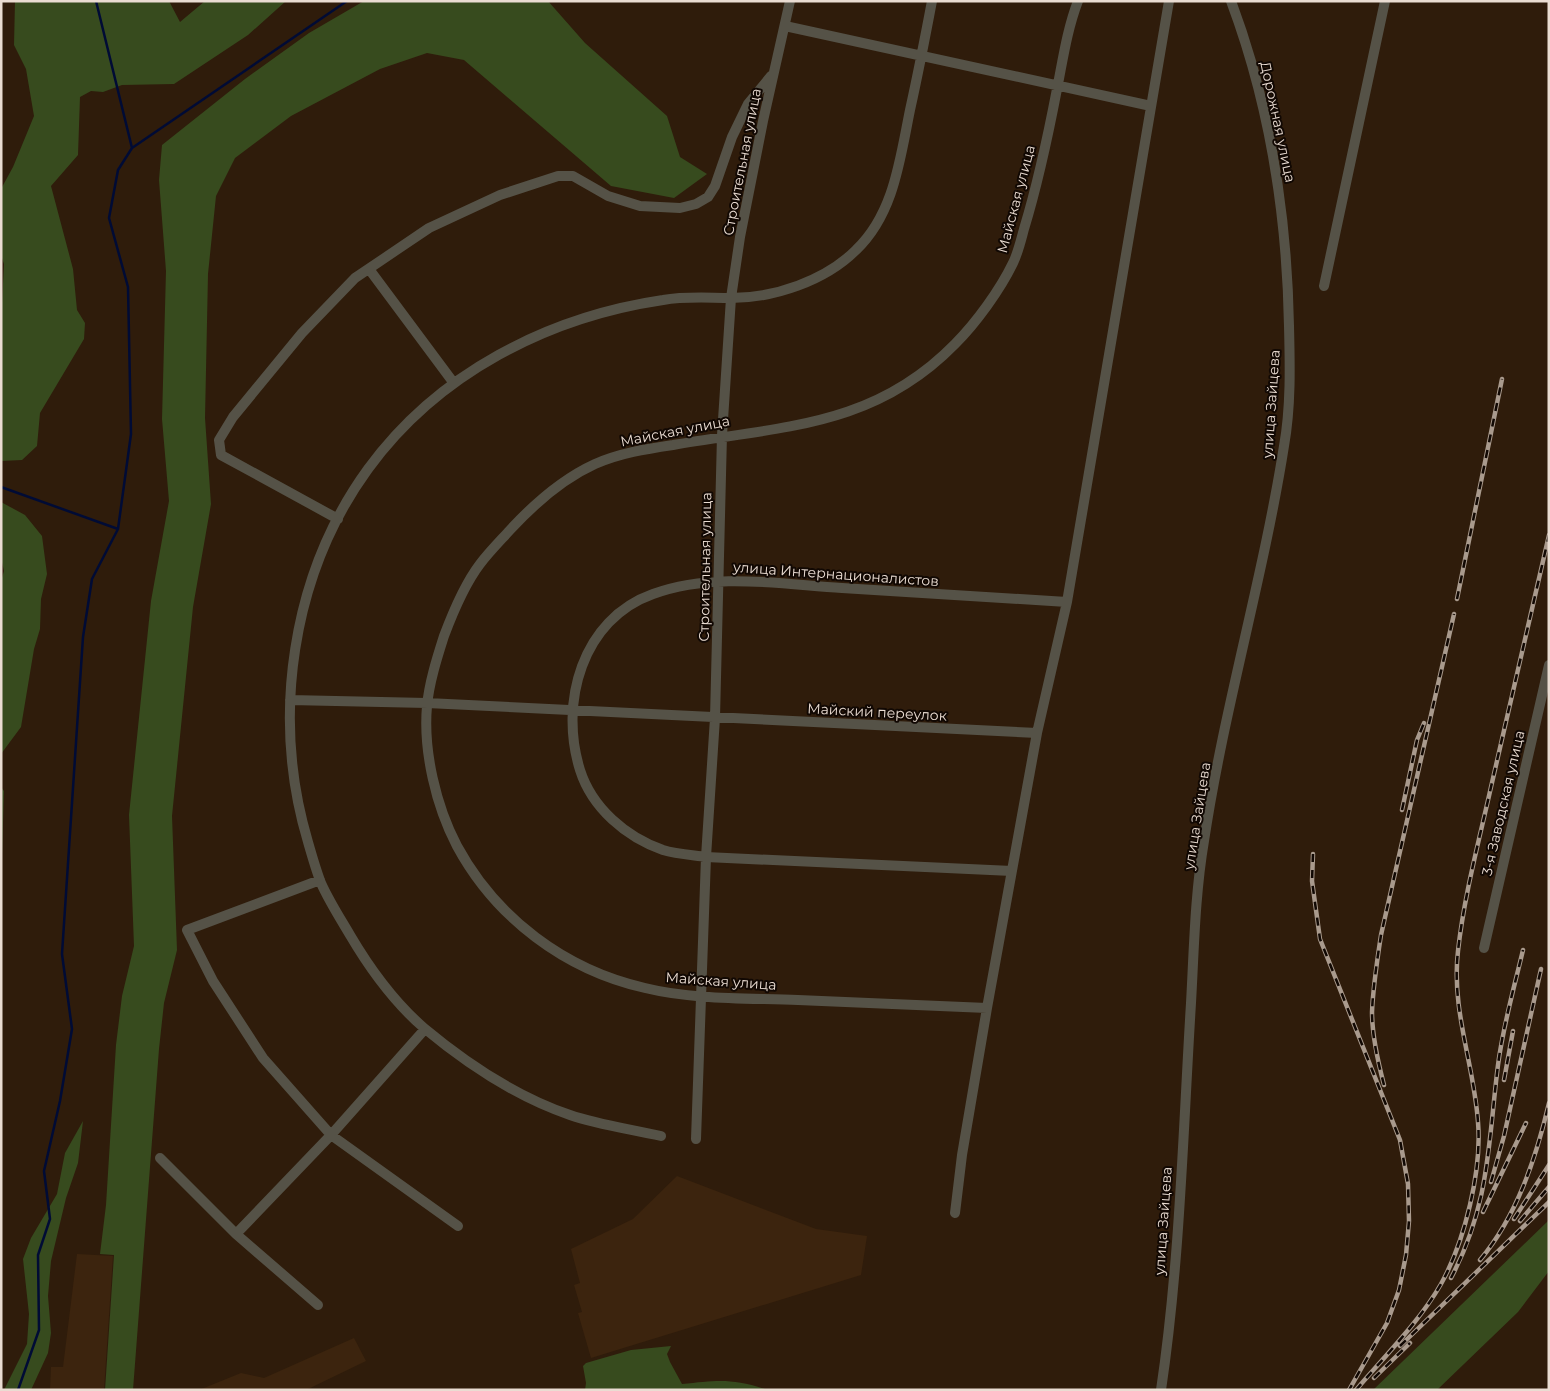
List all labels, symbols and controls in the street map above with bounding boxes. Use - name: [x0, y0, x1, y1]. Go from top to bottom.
- street label: Дорожная улица: [1256, 60, 1300, 184]
- street label: Строительная улица: [719, 87, 765, 237]
- street label: Майская улица: [993, 143, 1039, 255]
- street label: улица Зайцева: [1258, 349, 1284, 460]
- street label: Майская улица: [619, 412, 731, 450]
- street label: Строительная улица: [695, 492, 715, 642]
- street label: улица Интернационалистов: [732, 558, 939, 590]
- street label: Майский переулок: [807, 699, 947, 725]
- street label: 3-я Заводская улица: [1478, 729, 1528, 877]
- street label: улица Зайцева: [1179, 761, 1214, 872]
- street label: Майская улица: [665, 968, 777, 994]
- street label: улица Зайцева: [1150, 1166, 1176, 1277]

